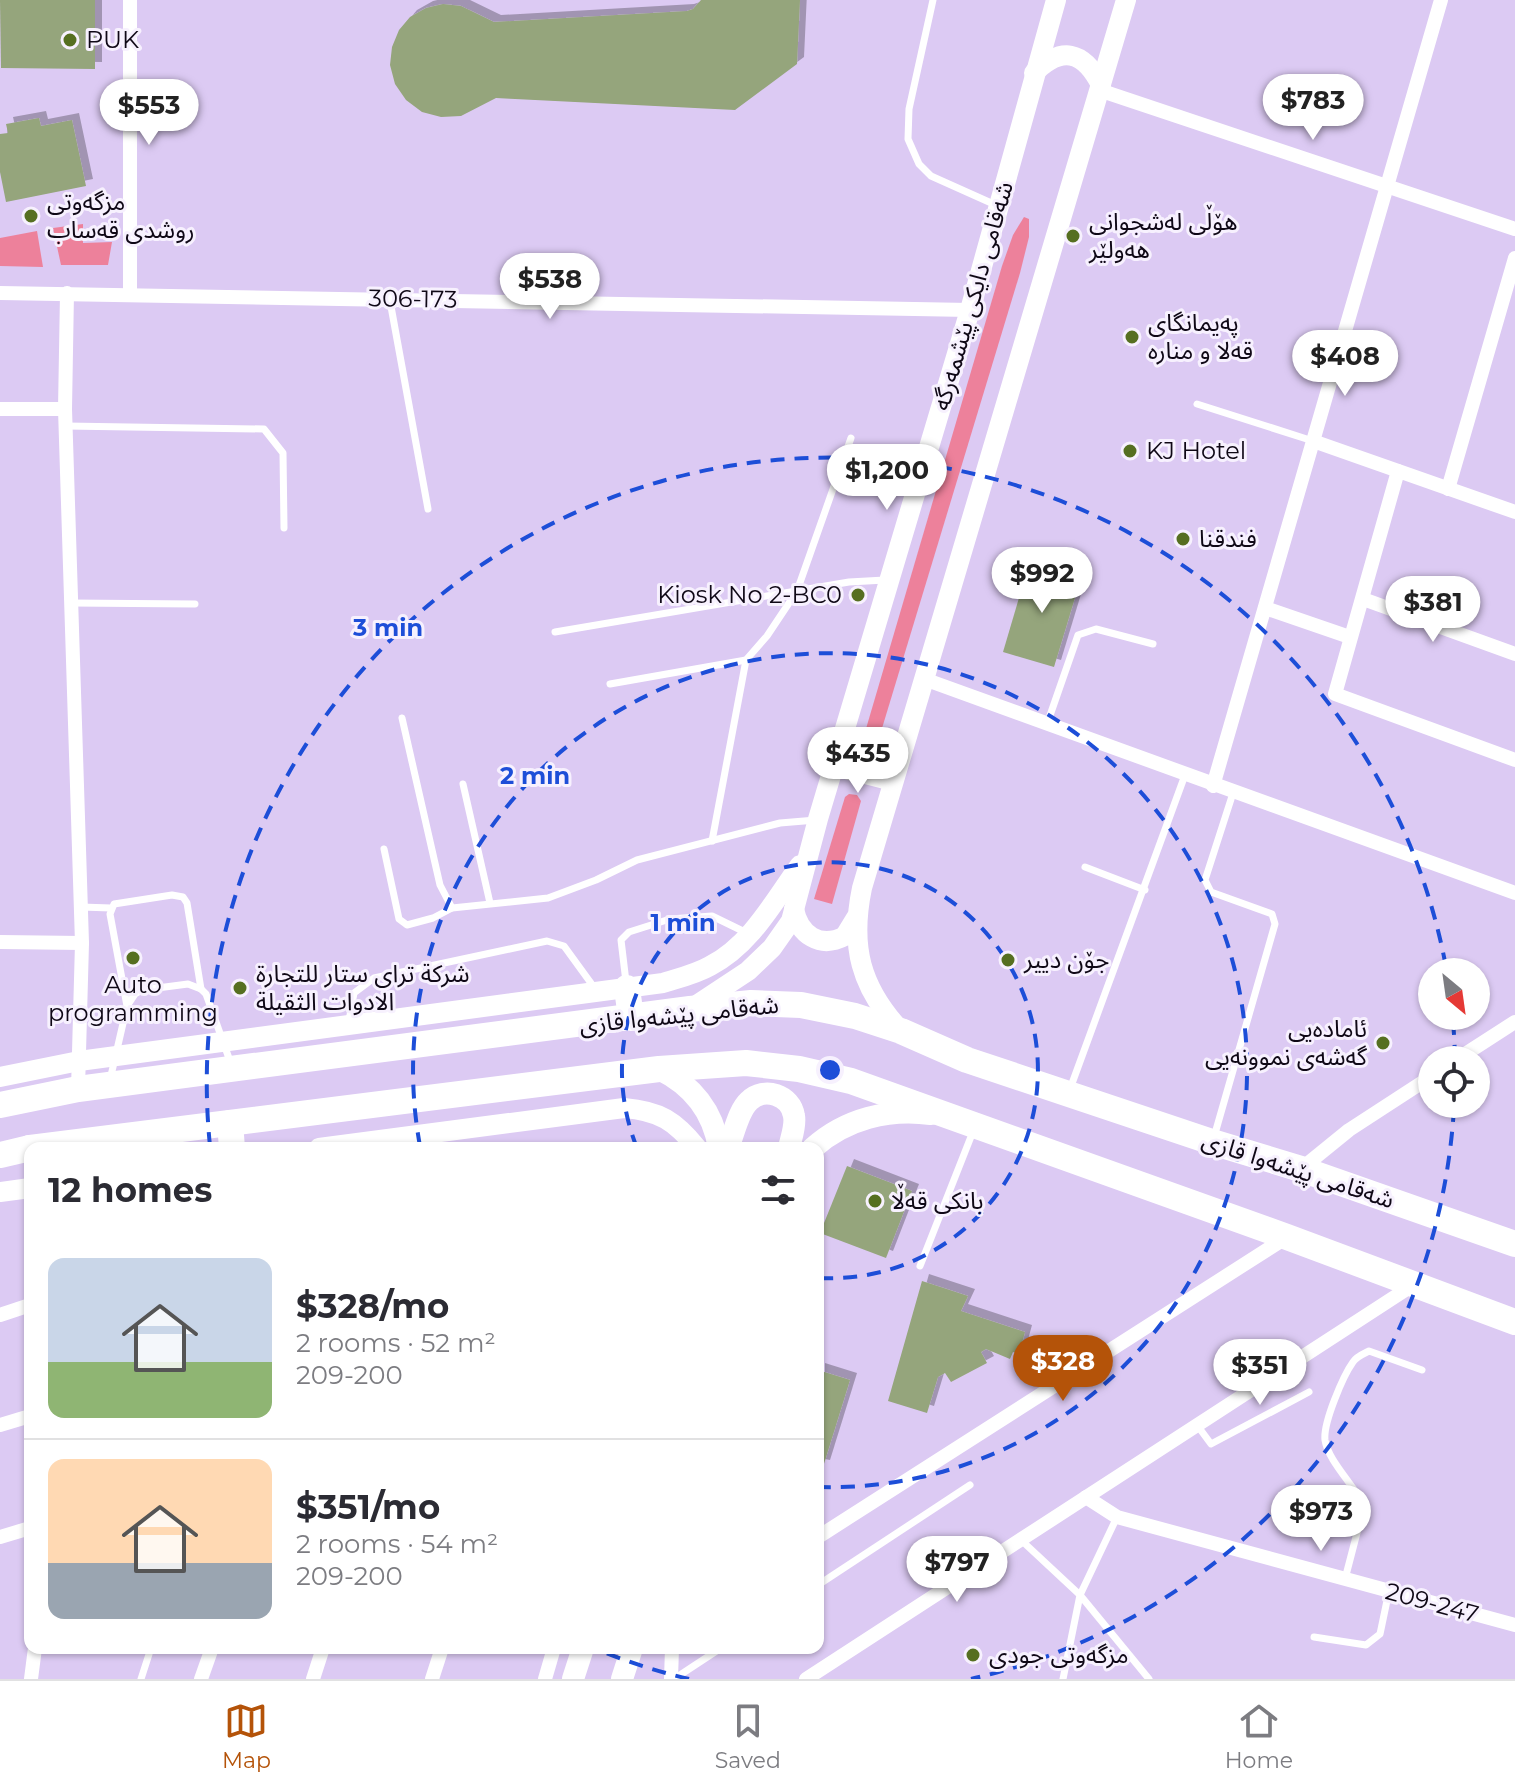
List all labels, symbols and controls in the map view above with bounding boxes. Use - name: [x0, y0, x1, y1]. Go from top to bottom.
- place label: PUK: [86, 25, 139, 54]
- marker: PUK: [61, 31, 79, 49]
- pin: $783: [1266, 74, 1360, 142]
- pin: $553: [102, 79, 196, 147]
- text: $783: [1281, 84, 1345, 116]
- text: $553: [118, 89, 180, 121]
- street label: شەقامی دایکی پێشمەرگە: [926, 178, 1020, 414]
- place label: مزگەوتی روشدی قەساب: [47, 187, 195, 244]
- place label: هۆڵی لەشجوانی هەولێر: [1088, 204, 1237, 264]
- marker: مزگەوتی روشدی قەساب: [22, 207, 40, 225]
- marker: هۆڵی لەشجوانی هەولێر: [1064, 227, 1082, 245]
- pin: $538: [503, 253, 597, 321]
- text: $538: [518, 263, 582, 295]
- street label: 306-173: [368, 283, 458, 314]
- place label: پەیمانگای قەلا و منارە: [1148, 308, 1253, 365]
- marker: پەیمانگای قەلا و منارە: [1123, 328, 1141, 346]
- pin: $408: [1298, 330, 1392, 398]
- text: $408: [1310, 340, 1380, 372]
- place label: KJ Hotel: [1146, 436, 1246, 465]
- marker: KJ Hotel: [1121, 442, 1139, 460]
- pin: $1,200: [822, 444, 952, 512]
- text: $1,200: [845, 454, 929, 486]
- place label: فندقنا: [1199, 524, 1257, 553]
- marker: فندقنا: [1174, 530, 1192, 548]
- pin: $992: [995, 547, 1089, 615]
- text: $992: [1010, 557, 1074, 589]
- pin: $381: [1386, 576, 1480, 644]
- place label: Kiosk No 2-BC0: [657, 580, 842, 609]
- marker: Kiosk No 2-BC0: [849, 586, 867, 604]
- text: $381: [1403, 586, 1463, 618]
- text: 3 min: [352, 613, 423, 642]
- pin: $435: [811, 727, 905, 795]
- text: $435: [825, 737, 891, 769]
- text: 2 min: [500, 761, 570, 790]
- text: 1 min: [650, 908, 716, 937]
- place label: جۆن دییر: [1023, 945, 1109, 974]
- marker: Auto programming: [124, 949, 142, 967]
- marker: جۆن دییر: [999, 951, 1017, 969]
- north arrow: [1418, 958, 1490, 1030]
- map controls: [1418, 958, 1490, 1118]
- place label: شركة ترای ستار للتجارة الادوات الثقيلة: [256, 959, 470, 1016]
- place label: Auto programming: [48, 970, 218, 1027]
- marker: شركة ترای ستار للتجارة الادوات الثقيلة: [231, 979, 249, 997]
- street label: شەقامی پێشەوا قازی: [578, 990, 780, 1041]
- place label: ئامادەیی گەشەی نموونەیی: [1205, 1014, 1368, 1071]
- marker: ئامادەیی گەشەی نموونەیی: [1374, 1034, 1392, 1052]
- button: locate: [1418, 1046, 1490, 1118]
- centre of rings: [816, 1056, 844, 1084]
- street label: شەقامی پێشەوا قازی: [1198, 1125, 1398, 1215]
- icon: filters: [756, 1168, 800, 1212]
- text: 12 homes: [48, 1169, 212, 1211]
- place label: بانکی قەڵا: [891, 1183, 983, 1215]
- marker: بانکی قەڵا: [866, 1192, 884, 1210]
- text: $328/mo: [296, 1285, 449, 1327]
- icon: home: [112, 1290, 208, 1386]
- text: 2 rooms · 52 m²: [296, 1327, 496, 1359]
- pin: $328: [1016, 1335, 1110, 1403]
- pin: $351: [1213, 1339, 1307, 1407]
- text: $328: [1031, 1345, 1095, 1377]
- text: $351: [1231, 1349, 1289, 1381]
- text: 209-200: [296, 1359, 403, 1391]
- pin: $973: [1274, 1485, 1368, 1553]
- text: $351/mo: [296, 1486, 440, 1528]
- icon: home: [112, 1491, 208, 1587]
- text: $973: [1289, 1495, 1353, 1527]
- text: 2 rooms · 54 m²: [296, 1528, 498, 1560]
- pin: $797: [910, 1536, 1004, 1604]
- text: $797: [924, 1546, 990, 1578]
- text: 209-200: [296, 1560, 403, 1592]
- street label: 209-247: [1382, 1576, 1482, 1629]
- place label: مزگەوتی جودی: [989, 1640, 1129, 1669]
- marker: مزگەوتی جودی: [964, 1646, 982, 1664]
- tab: Map: [222, 1699, 271, 1774]
- tab: Saved: [715, 1699, 781, 1774]
- tab: Home: [1225, 1699, 1293, 1774]

